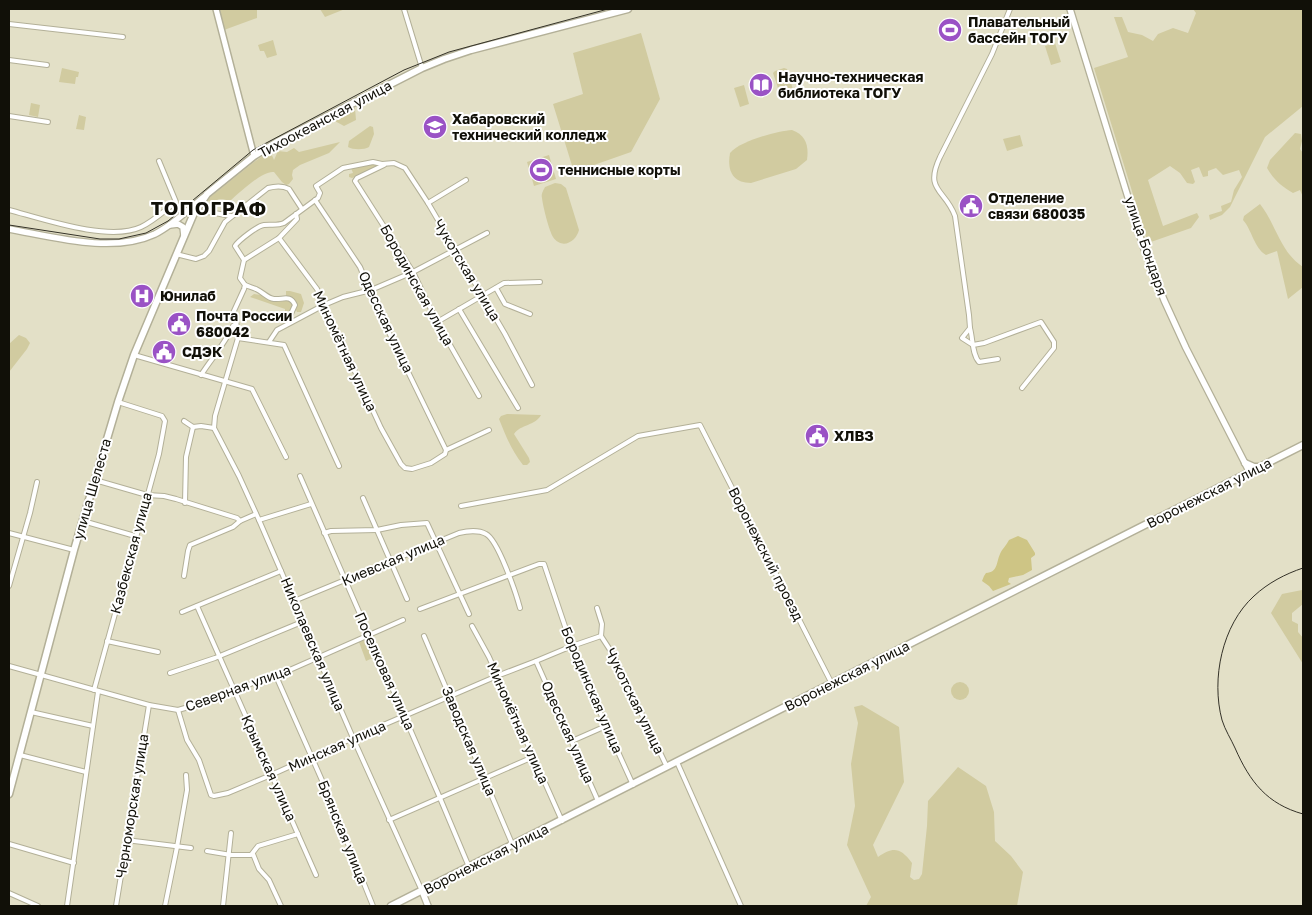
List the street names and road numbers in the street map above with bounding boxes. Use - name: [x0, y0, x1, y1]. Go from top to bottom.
- street label: Тихоокеанская улица: [255, 76, 394, 161]
- street label: улица Бондаря: [1122, 194, 1171, 298]
- street label: Чукотская улица: [430, 216, 505, 324]
- street label: Бородинская улица: [377, 221, 458, 348]
- street label: Одесская улица: [355, 268, 417, 375]
- street label: Миномётная улица: [310, 288, 381, 414]
- street label: улица Шелеста: [69, 436, 114, 541]
- street label: Воронежская улица: [1143, 454, 1274, 531]
- street label: Воронежский проезд: [725, 484, 808, 624]
- street label: Казбекская улица: [106, 490, 155, 615]
- street label: Киевская улица: [339, 530, 447, 589]
- street label: Николаевская улица: [278, 575, 349, 713]
- street label: Поселковая улица: [352, 609, 419, 732]
- street label: Бородинская улица: [558, 624, 627, 756]
- street label: Воронежская улица: [781, 637, 912, 714]
- street label: Чукотская улица: [602, 645, 668, 757]
- street label: Миномётная улица: [484, 659, 553, 786]
- street label: Северная улица: [183, 661, 293, 715]
- street label: Одесская улица: [538, 678, 599, 786]
- street label: Заводская улица: [439, 683, 500, 798]
- street label: Крымская улица: [238, 712, 301, 824]
- street label: Минская улица: [285, 716, 388, 775]
- street label: Черноморская улица: [112, 732, 151, 879]
- street label: Брянская улица: [315, 777, 372, 886]
- street label: Воронежская улица: [420, 820, 551, 897]

